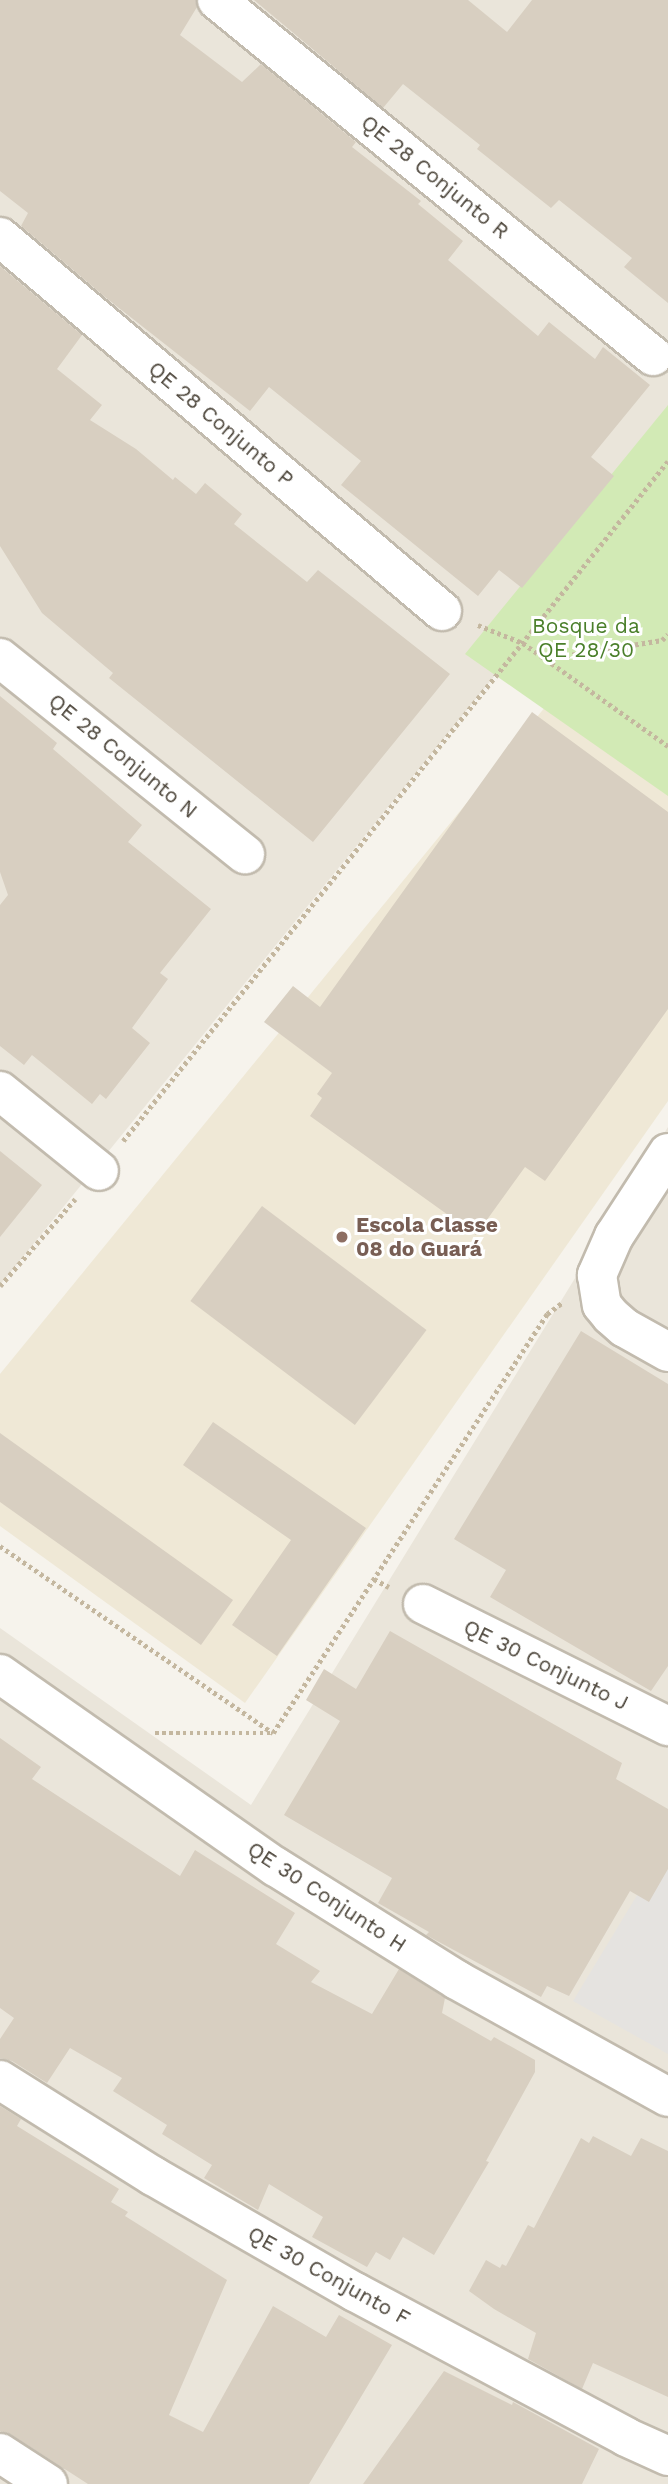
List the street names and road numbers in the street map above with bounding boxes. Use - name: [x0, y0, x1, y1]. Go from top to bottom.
- street label: QE 28 Conjunto R: [356, 110, 514, 244]
- street label: QE 28 Conjunto P: [143, 356, 299, 492]
- street label: QE 28 Conjunto N: [44, 688, 202, 824]
- street label: QE 30 Conjunto J: [459, 1614, 633, 1716]
- street label: QE 30 Conjunto H: [243, 1836, 411, 1958]
- street label: QE 30 Conjunto F: [244, 2221, 414, 2331]

